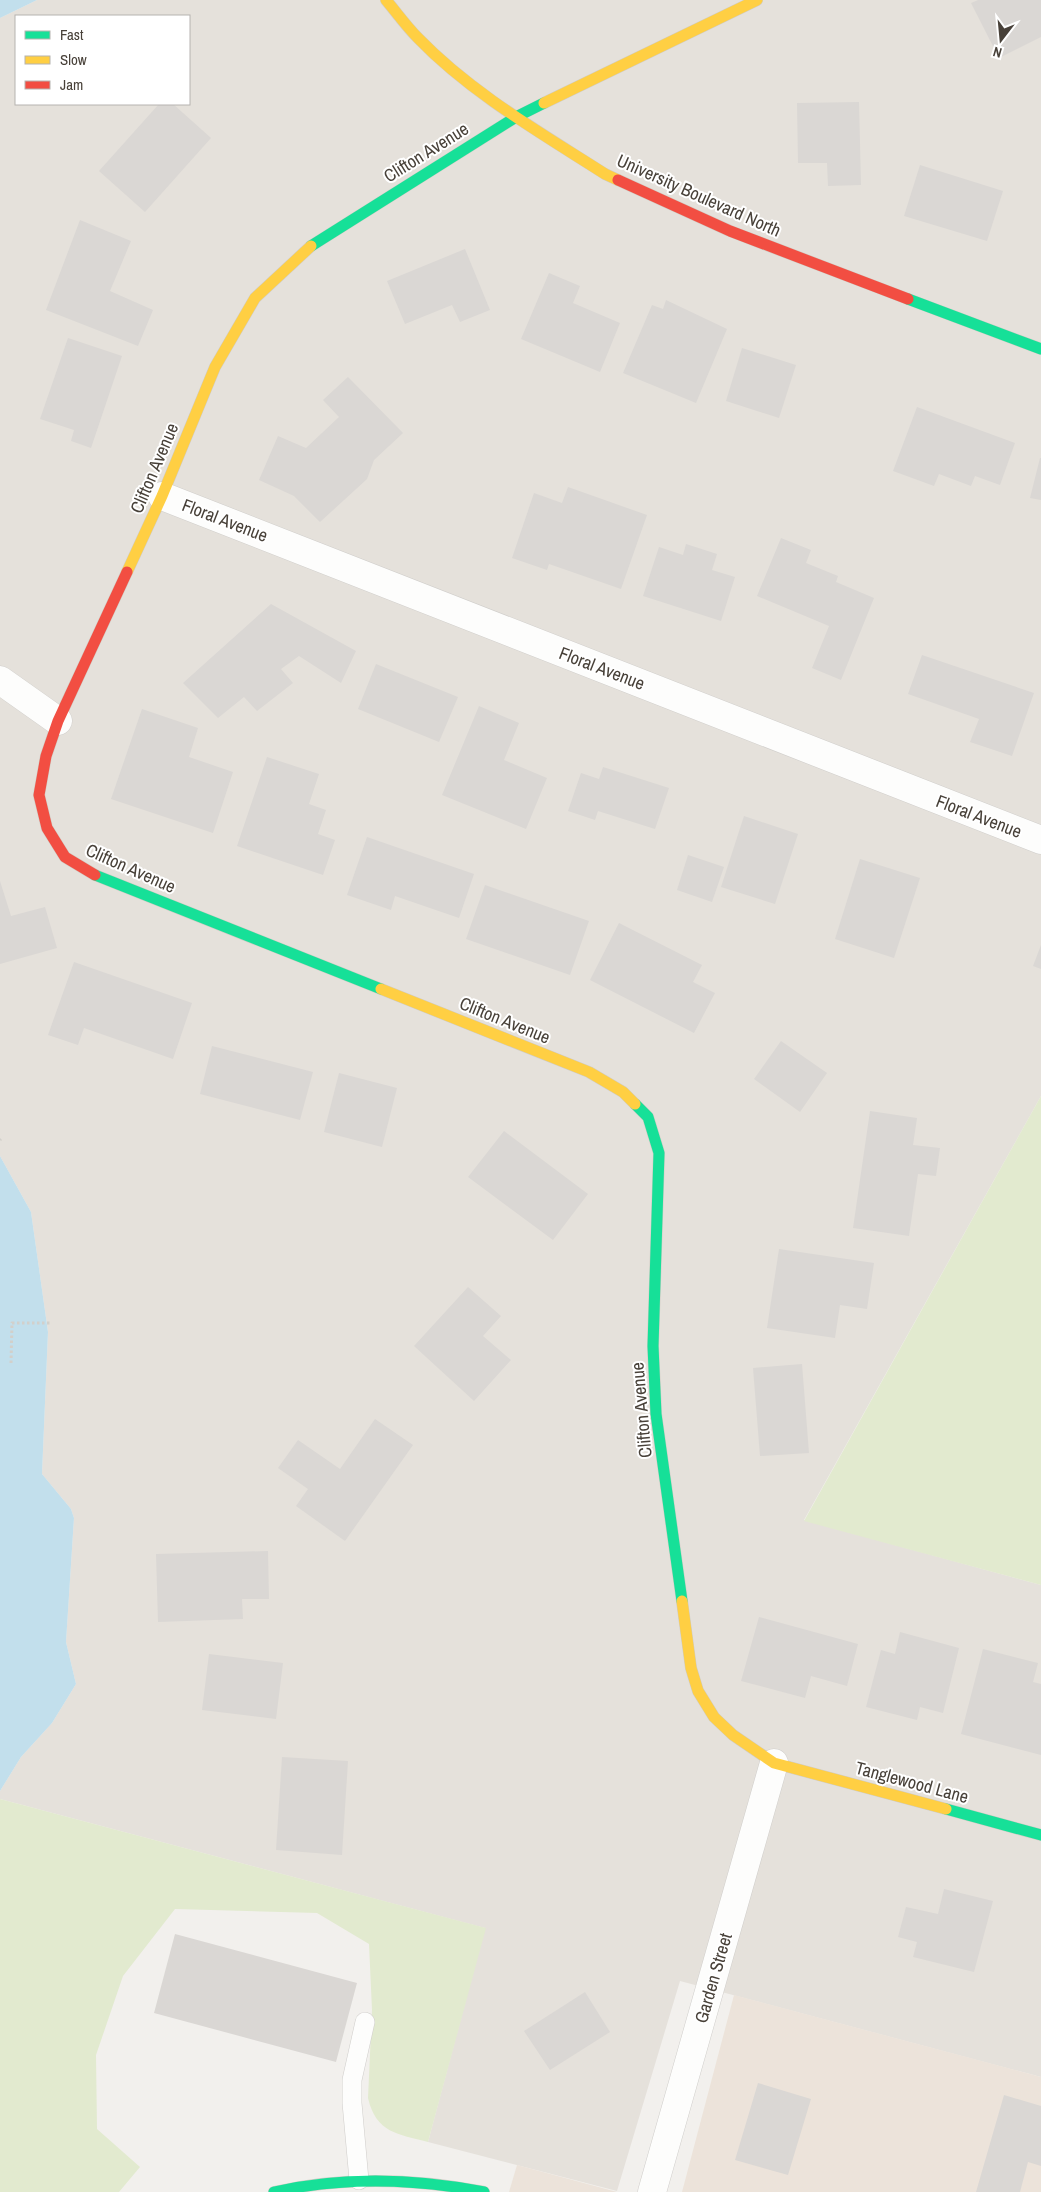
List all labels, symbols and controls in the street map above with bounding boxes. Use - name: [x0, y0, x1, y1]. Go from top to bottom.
- legend: [15, 15, 190, 105]
- north arrow: [976, 15, 1026, 65]
- text: Fast: [60, 24, 84, 45]
- text: N: [991, 43, 1004, 62]
- text: Slow: [60, 49, 87, 70]
- text: Jam: [60, 74, 83, 95]
- street label: Clifton Avenue: [379, 116, 473, 188]
- street label: University Boulevard North: [613, 148, 785, 242]
- street label: Clifton Avenue: [124, 419, 184, 517]
- street label: Floral Avenue: [179, 492, 271, 548]
- street label: Floral Avenue: [556, 640, 648, 696]
- street label: Floral Avenue: [933, 788, 1025, 844]
- street label: Clifton Avenue: [82, 837, 180, 899]
- street label: Clifton Avenue: [456, 990, 554, 1050]
- street label: Clifton Avenue: [624, 1361, 658, 1459]
- street label: Tanglewood Lane: [853, 1755, 971, 1809]
- street label: Garden Street: [688, 1930, 738, 2026]

